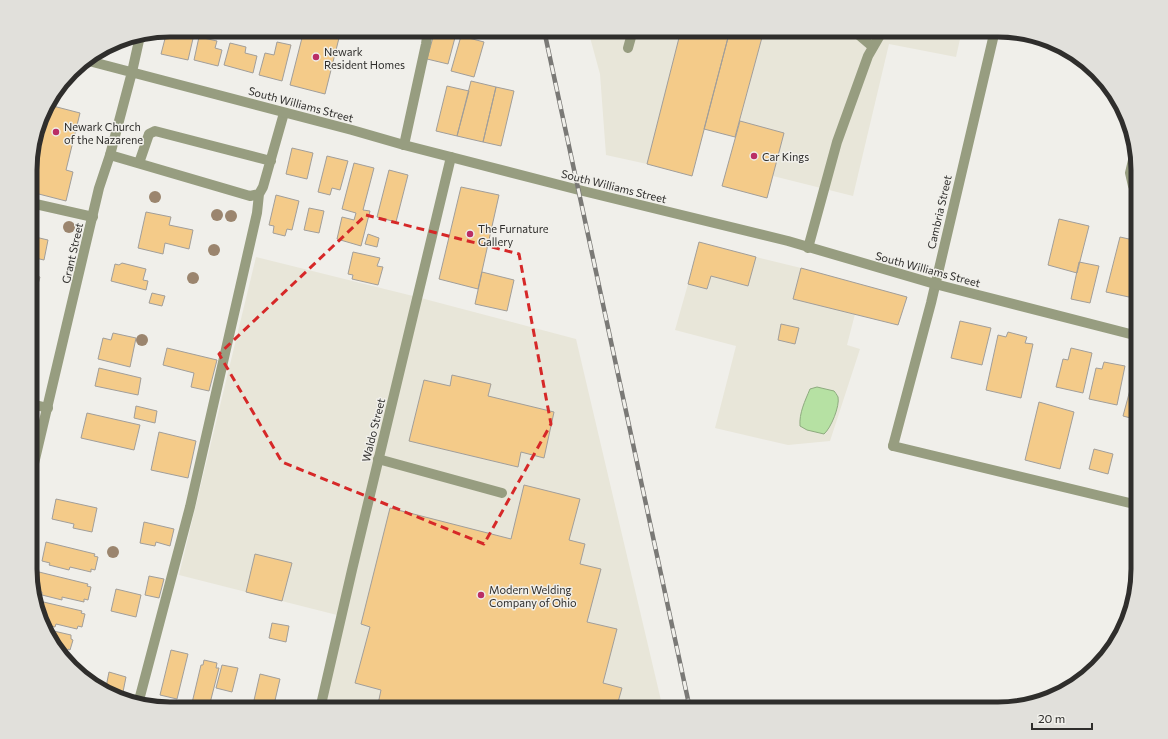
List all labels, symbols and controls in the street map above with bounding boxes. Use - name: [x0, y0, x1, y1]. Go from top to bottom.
- place label: Newark Resident Homes: [324, 45, 405, 71]
- marker: Newark Resident Homes: [311, 52, 321, 62]
- street label: South Williams Street: [247, 84, 355, 124]
- place label: Newark Church of the Nazarene: [64, 120, 143, 146]
- marker: Newark Church of the Nazarene: [51, 127, 61, 137]
- place label: Car Kings: [762, 150, 809, 163]
- marker: Car Kings: [749, 151, 759, 161]
- street label: South Williams Street: [560, 167, 668, 206]
- street label: Cambria Street: [924, 173, 954, 250]
- street label: Grant Street: [59, 221, 85, 285]
- place label: The Furnature Gallery: [478, 222, 549, 248]
- marker: The Furnature Gallery: [465, 229, 475, 239]
- street label: South Williams Street: [874, 249, 982, 289]
- street label: Waldo Street: [359, 396, 387, 463]
- place label: Modern Welding Company of Ohio: [489, 583, 577, 609]
- marker: Modern Welding Company of Ohio: [476, 590, 486, 600]
- scale bar: [1032, 705, 1092, 731]
- text: 20 m: [1038, 711, 1065, 725]

